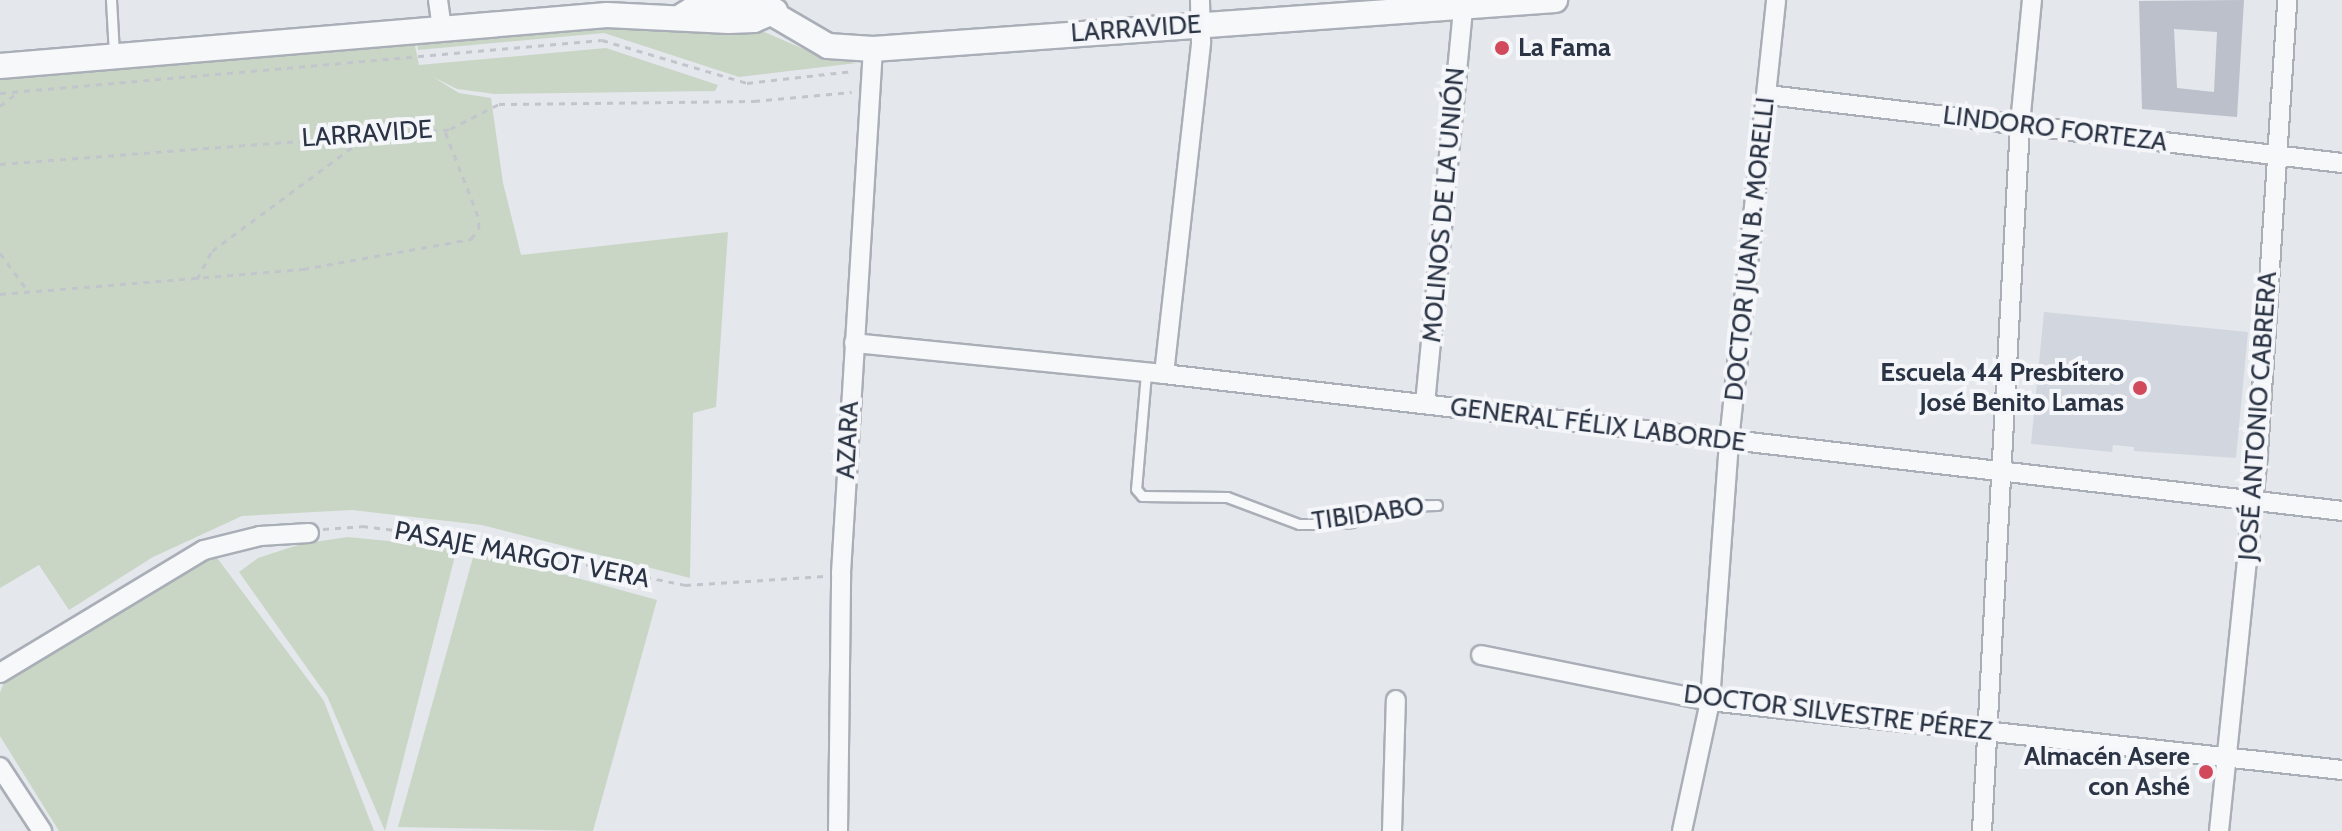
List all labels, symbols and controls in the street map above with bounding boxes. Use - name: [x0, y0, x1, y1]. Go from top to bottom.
- street label: LARRAVIDE: [1070, 9, 1202, 49]
- place label: La Fama: [1518, 32, 1611, 64]
- marker: La Fama: [1493, 39, 1511, 57]
- street label: MOLINOS DE LA UNIÓN: [1416, 66, 1472, 344]
- street label: DOCTOR JUAN B. MORELLI: [1719, 95, 1781, 403]
- street label: LINDORO FORTEZA: [1941, 100, 2169, 158]
- street label: LARRAVIDE: [301, 114, 433, 154]
- street label: JOSÉ ANTONIO CABRERA: [2232, 270, 2284, 562]
- place label: Escuela 44 Presbítero José Benito Lamas: [1880, 357, 2124, 418]
- marker: Escuela 44 Presbítero José Benito Lamas: [2131, 379, 2149, 397]
- street label: GENERAL FÉLIX LABORDE: [1448, 391, 1748, 459]
- street label: AZARA: [830, 400, 866, 480]
- street label: TIBIDABO: [1310, 491, 1426, 537]
- street label: PASAJE MARGOT VERA: [392, 515, 652, 595]
- street label: DOCTOR SILVESTRE PÉREZ: [1682, 679, 1994, 747]
- place label: Almacén Asere con Ashé: [2024, 741, 2190, 802]
- marker: Almacén Asere con Ashé: [2197, 763, 2215, 781]

